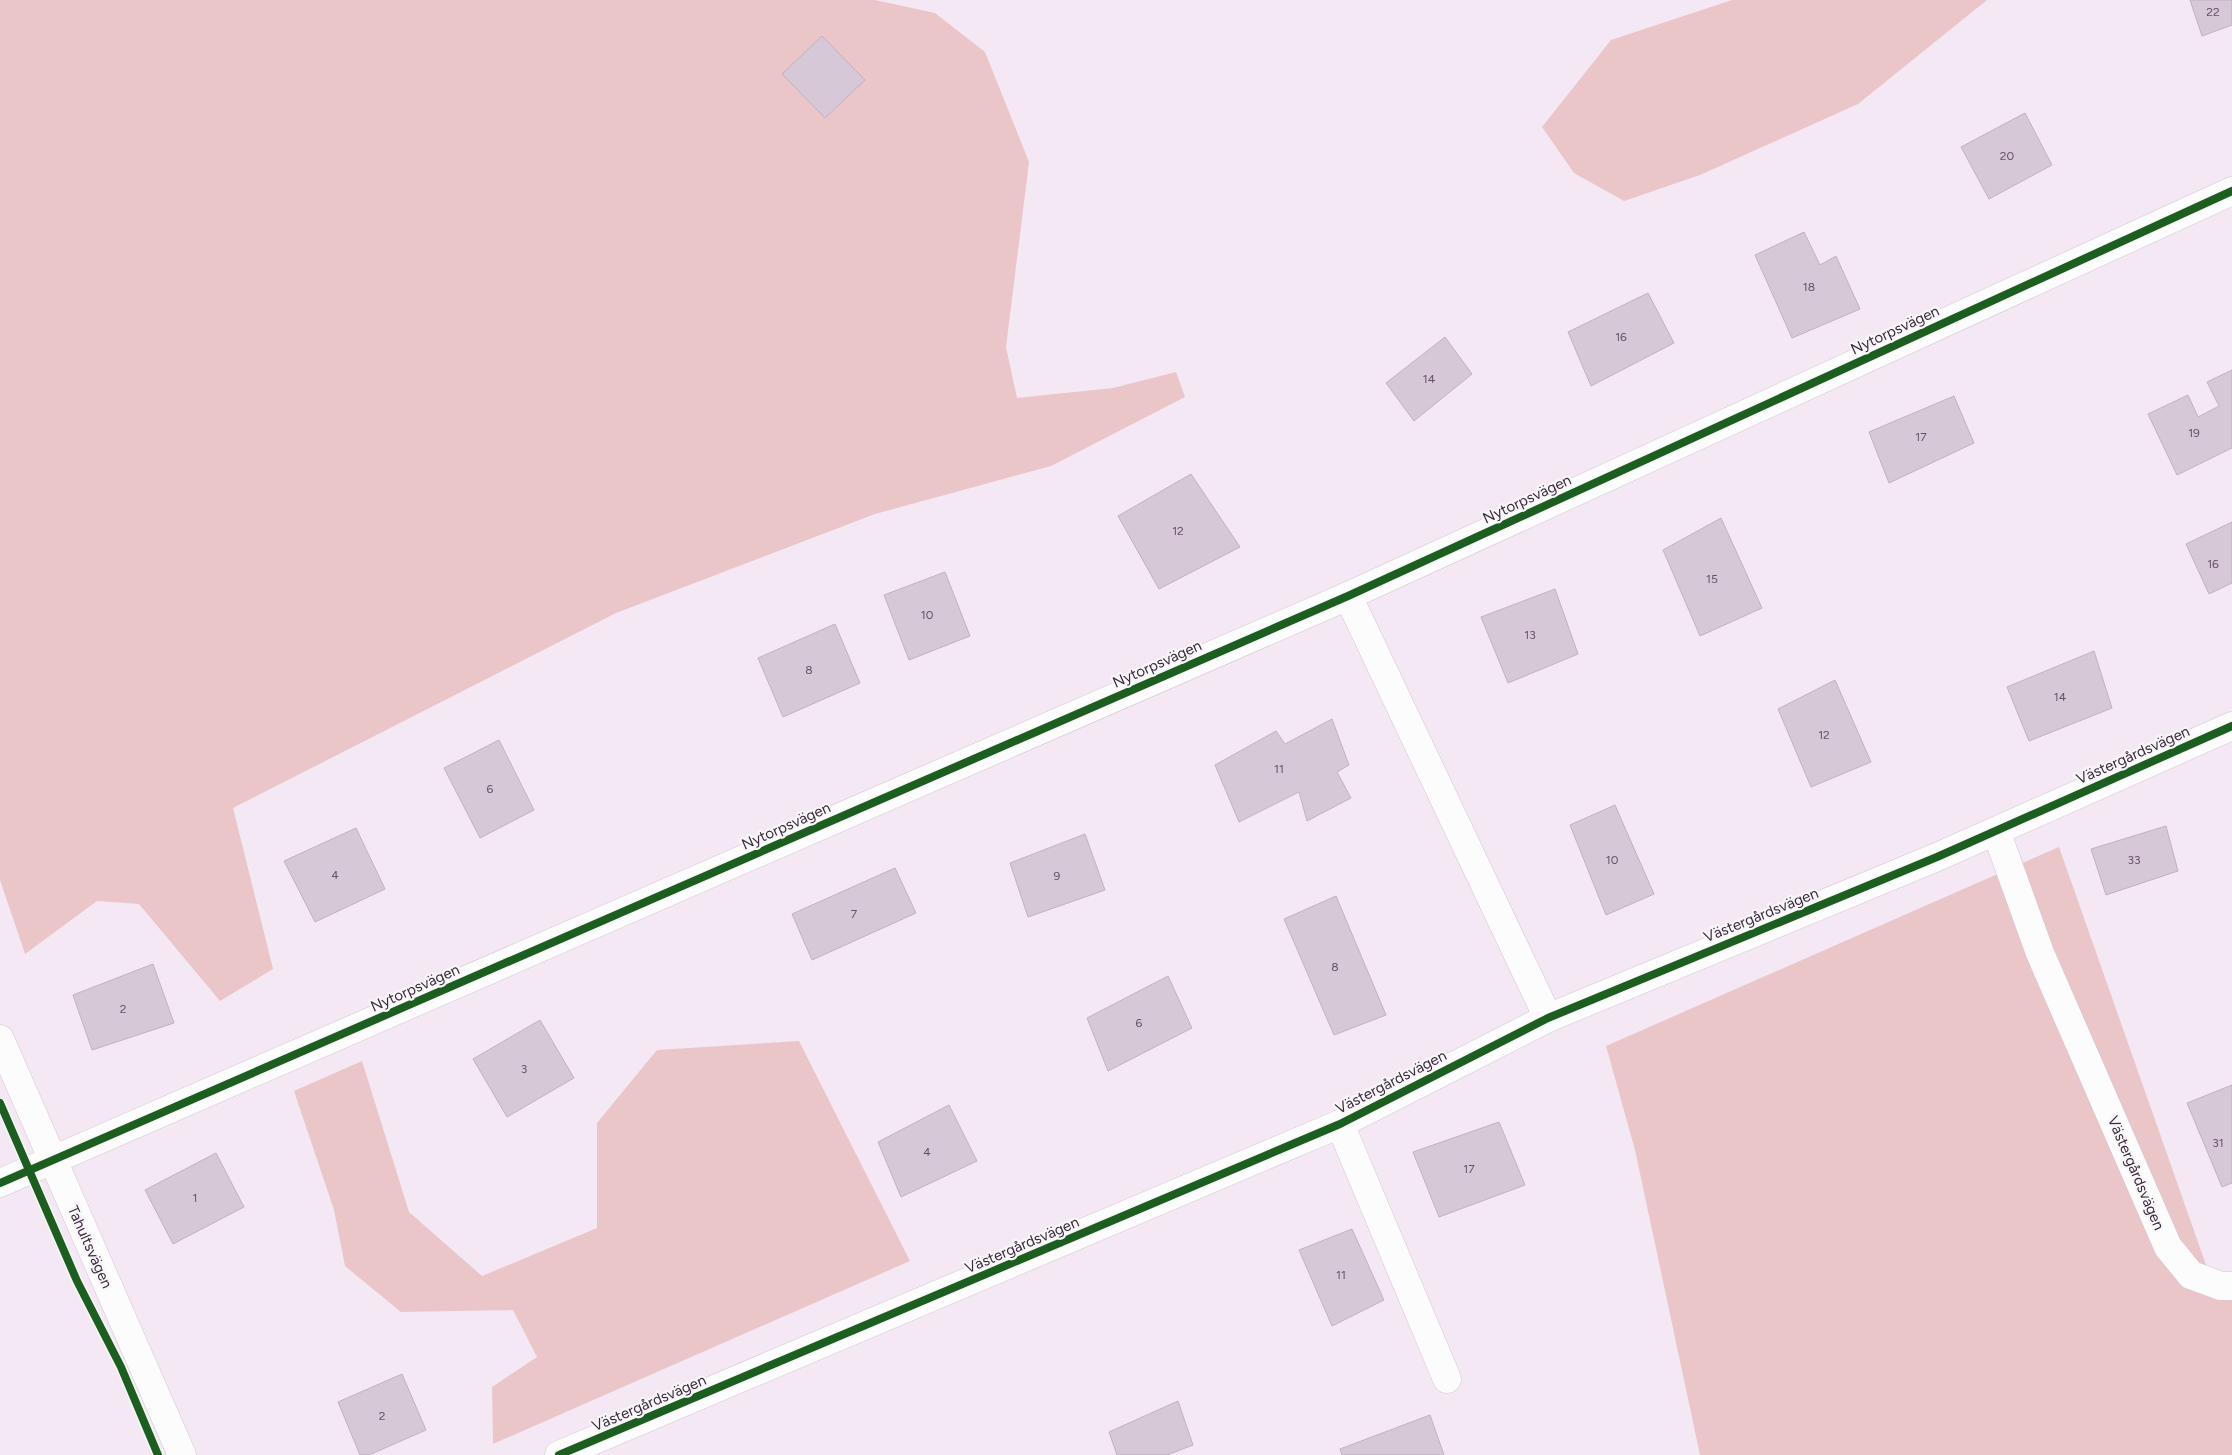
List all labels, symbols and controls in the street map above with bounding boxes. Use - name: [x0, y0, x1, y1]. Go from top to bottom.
- house number: 22: [2206, 5, 2220, 19]
- house number: 20: [2000, 149, 2015, 163]
- house number: 18: [1803, 280, 1815, 294]
- street label: Nytorpsvägen: [1848, 302, 1942, 358]
- house number: 16: [1615, 330, 1627, 344]
- house number: 14: [1423, 372, 1436, 386]
- house number: 19: [2188, 426, 2200, 440]
- house number: 17: [1915, 430, 1927, 444]
- street label: Nytorpsvägen: [1480, 471, 1574, 527]
- house number: 12: [1172, 524, 1184, 538]
- house number: 16: [2207, 557, 2219, 571]
- house number: 15: [1706, 572, 1718, 586]
- house number: 10: [921, 608, 934, 622]
- house number: 13: [1524, 628, 1536, 642]
- street label: Nytorpsvägen: [1110, 636, 1204, 692]
- house number: 8: [805, 663, 813, 677]
- house number: 14: [2054, 690, 2067, 704]
- street label: Västergårdsvägen: [2074, 722, 2192, 788]
- house number: 12: [1818, 728, 1830, 742]
- house number: 11: [1274, 762, 1284, 776]
- house number: 6: [487, 782, 494, 796]
- street label: Nytorpsvägen: [739, 798, 833, 854]
- house number: 10: [1606, 853, 1619, 867]
- house number: 33: [2127, 853, 2141, 867]
- house number: 4: [331, 868, 339, 882]
- house number: 9: [1054, 869, 1061, 883]
- street label: Västergårdsvägen: [1701, 884, 1821, 946]
- house number: 7: [851, 907, 858, 921]
- street label: Nytorpsvägen: [368, 960, 462, 1016]
- house number: 8: [1331, 960, 1339, 974]
- house number: 2: [120, 1002, 126, 1016]
- house number: 6: [1136, 1016, 1143, 1030]
- street label: Västergårdsvägen: [1333, 1046, 1449, 1118]
- house number: 3: [521, 1062, 527, 1076]
- street label: Västergårdsvägen: [2104, 1113, 2168, 1233]
- house number: 31: [2212, 1136, 2224, 1150]
- house number: 4: [923, 1145, 931, 1159]
- house number: 17: [1463, 1162, 1475, 1176]
- house number: 1: [193, 1191, 197, 1205]
- street label: Tahultsvägen: [64, 1203, 116, 1291]
- street label: Västergårdsvägen: [962, 1213, 1082, 1277]
- house number: 11: [1336, 1268, 1346, 1282]
- street label: Västergårdsvägen: [589, 1371, 709, 1435]
- house number: 2: [379, 1409, 385, 1423]

